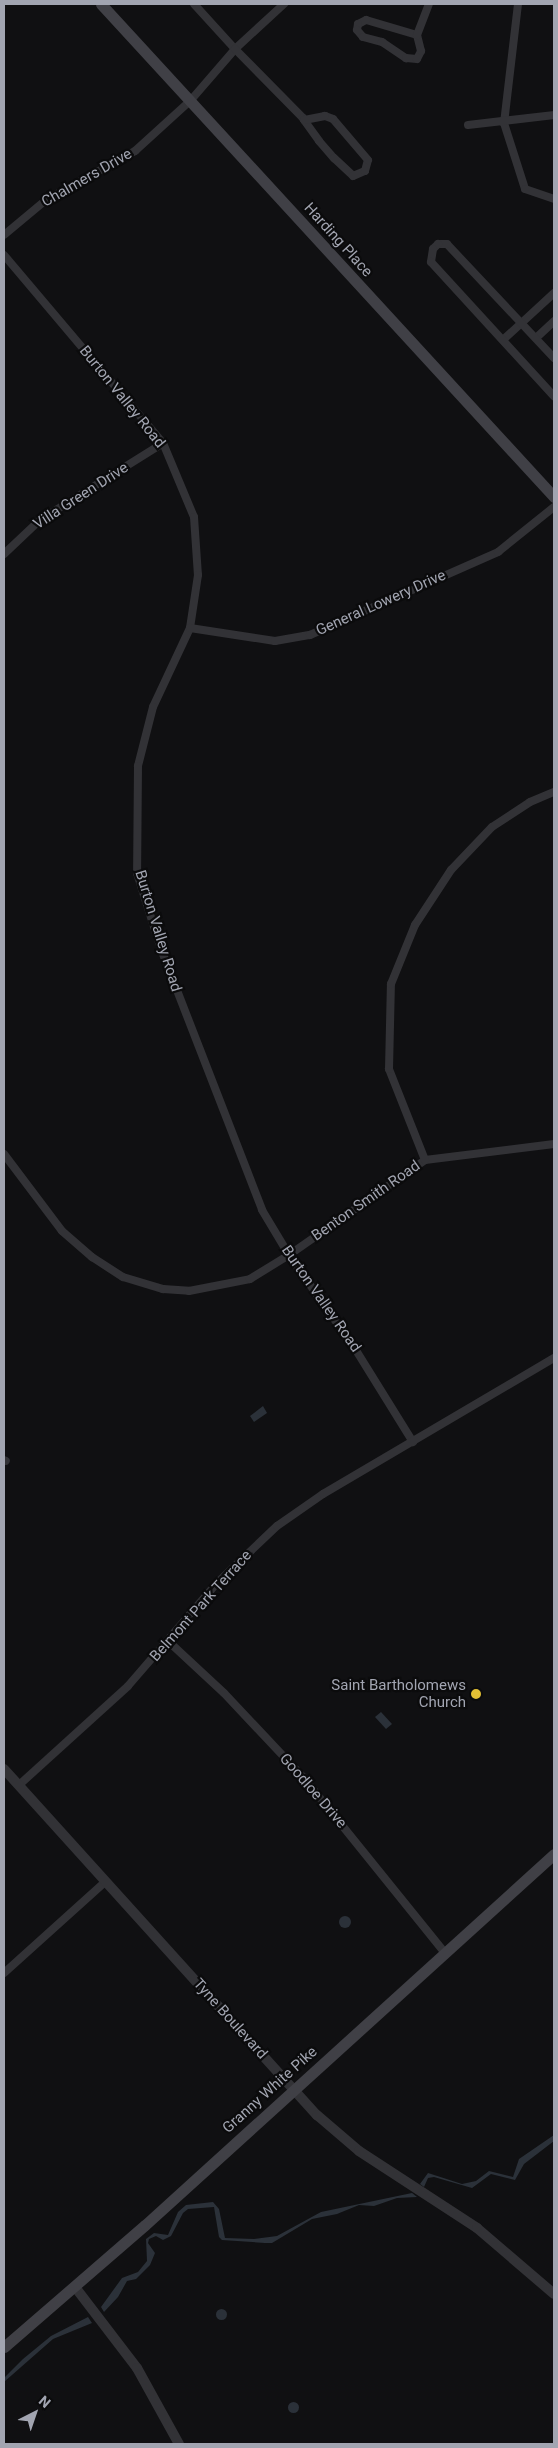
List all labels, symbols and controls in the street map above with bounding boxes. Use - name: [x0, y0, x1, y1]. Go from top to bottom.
- street label: Chalmers Drive: [39, 145, 135, 211]
- street label: Harding Place: [300, 199, 376, 281]
- street label: Burton Valley Road: [75, 342, 169, 452]
- street label: Villa Green Drive: [30, 459, 132, 533]
- street label: General Lowery Drive: [313, 566, 449, 640]
- street label: Burton Valley Road: [131, 868, 185, 994]
- street label: Benton Smith Road: [308, 1157, 424, 1245]
- street label: Burton Valley Road: [277, 1242, 365, 1356]
- street label: Belmont Park Terrace: [146, 1547, 256, 1665]
- place label: Saint Bartholomews Church: [331, 1676, 466, 1711]
- marker: Saint Bartholomews Church: [470, 1688, 482, 1700]
- street label: Goodloe Drive: [276, 1750, 350, 1832]
- street label: Tyne Boulevard: [189, 1975, 271, 2063]
- street label: Granny White Pike: [219, 2043, 321, 2137]
- north arrow: [10, 2388, 60, 2438]
- text: N: [36, 2392, 54, 2411]

